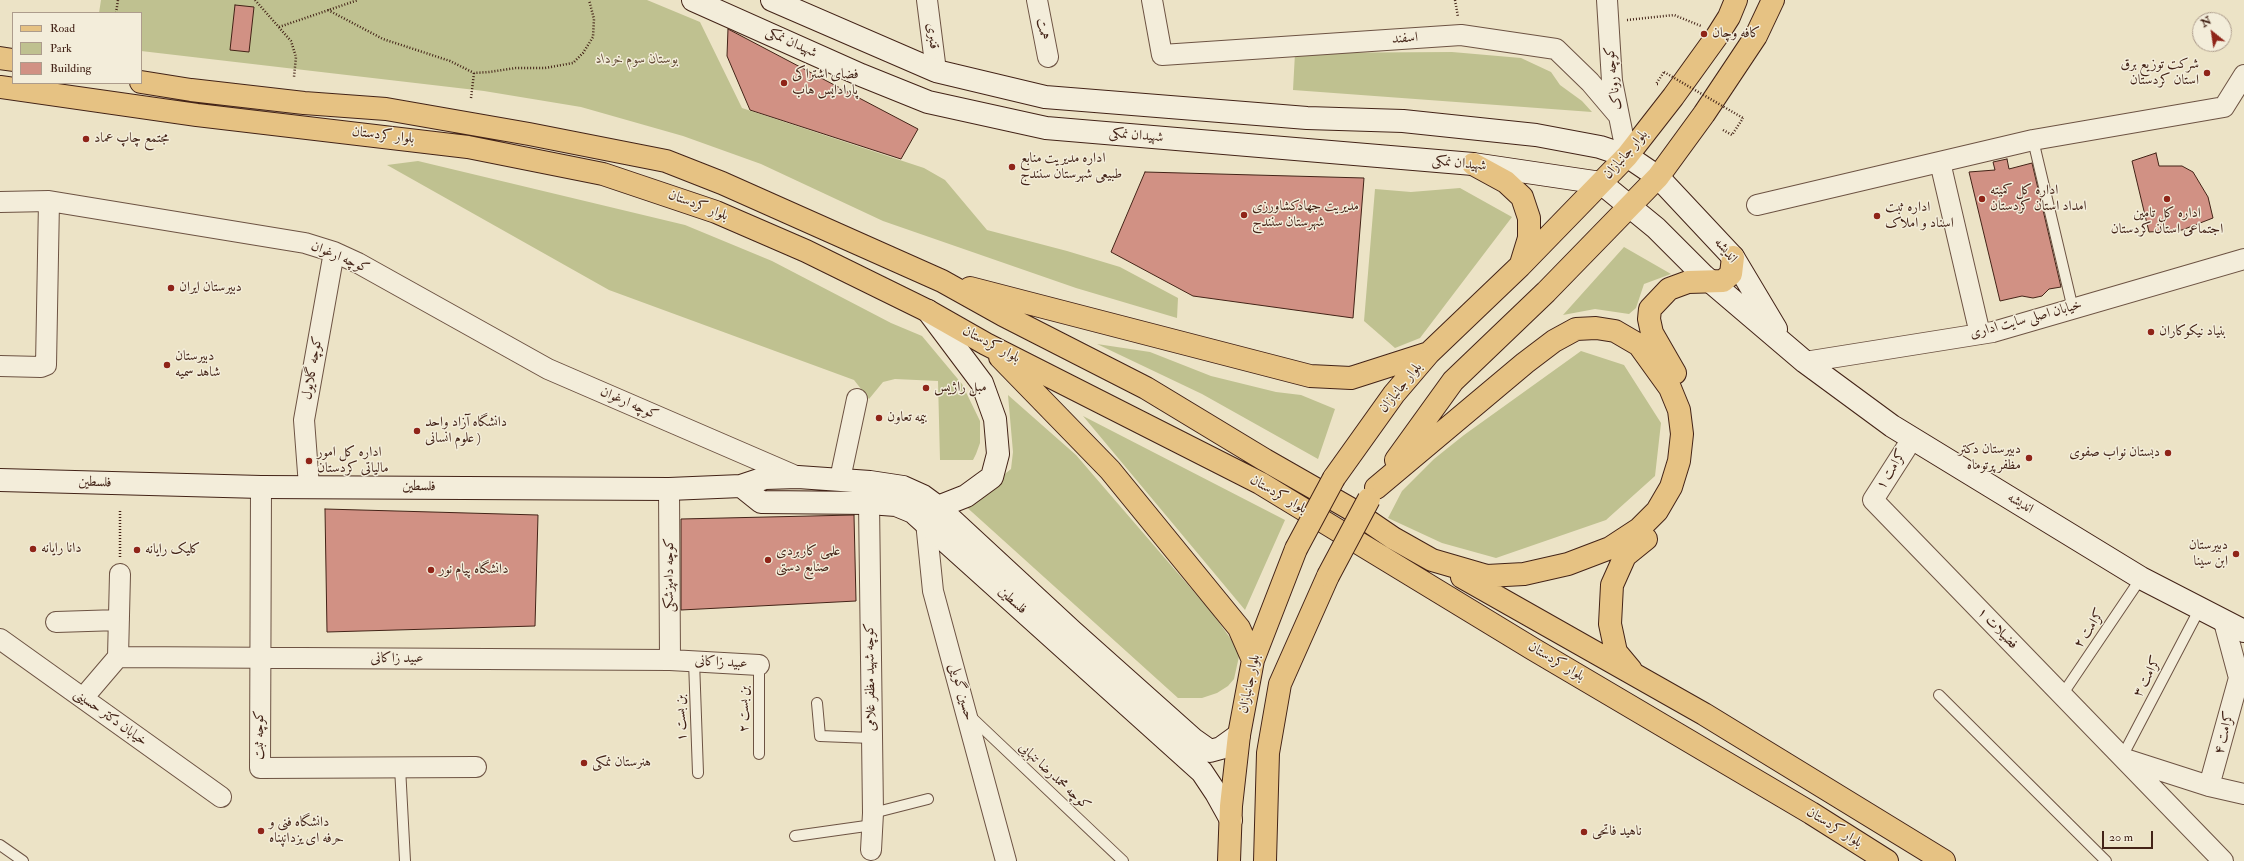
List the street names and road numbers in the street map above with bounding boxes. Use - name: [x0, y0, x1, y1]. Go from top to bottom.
- street label: همت: [1032, 17, 1052, 41]
- street label: قنبری: [922, 22, 942, 50]
- street label: شهیدان نمکی: [763, 24, 819, 62]
- street label: اسفند: [1391, 30, 1419, 48]
- street label: کوچه روناک: [1602, 45, 1626, 111]
- street label: بلوار کردستان: [351, 124, 415, 148]
- street label: شهیدان نمکی: [1108, 125, 1164, 147]
- street label: بلوار جانبازان: [1600, 127, 1652, 183]
- street label: شهیدان نمکی: [1431, 153, 1487, 175]
- street label: بلوار کردستان: [666, 187, 730, 225]
- street label: اندیشه: [1710, 235, 1740, 267]
- street label: کوچه ارغوان: [308, 238, 372, 278]
- street label: خیابان اصلی سایت اداری: [1968, 297, 2084, 343]
- street label: بلوار کردستان: [959, 323, 1023, 367]
- street label: کوچه گلایول: [299, 335, 327, 401]
- street label: بلوار جانبازان: [1376, 359, 1426, 417]
- street label: کوچه ارغوان: [597, 384, 661, 424]
- street label: کرامت ۱: [1873, 447, 1911, 493]
- street label: بلوار کردستان: [1247, 472, 1309, 518]
- street label: فلسطین: [78, 474, 112, 492]
- street label: فلسطین: [402, 478, 436, 496]
- street label: اندیشه: [2004, 490, 2036, 518]
- street label: کوچه دامپزشکی: [662, 538, 678, 612]
- street label: فلسطین: [994, 584, 1030, 618]
- street label: فضیلات ۱: [1973, 605, 2021, 653]
- street label: کرامت ۲: [2071, 606, 2109, 652]
- street label: کوچه شهید مظفر غلامی: [862, 623, 880, 731]
- street label: بلوار کردستان: [1525, 639, 1587, 685]
- street label: عبید زاکانی: [371, 651, 423, 667]
- street label: عبید زاکانی: [694, 653, 748, 673]
- street label: بلوار جانبازان: [1236, 653, 1264, 715]
- street label: کرامت ۳: [2130, 654, 2166, 700]
- street label: حسین گویلی: [945, 662, 977, 722]
- street label: خیابان دکتر حسینی: [70, 686, 150, 750]
- street label: بن بست ۲: [737, 686, 753, 732]
- street label: بن بست ۱: [673, 694, 691, 742]
- street label: کوچه ثبت: [252, 710, 268, 760]
- street label: کرامت ۴: [2211, 710, 2239, 756]
- street label: کوچه محمدرضا تنهایی: [1015, 739, 1093, 815]
- street label: بلوار کردستان: [1803, 804, 1865, 852]

